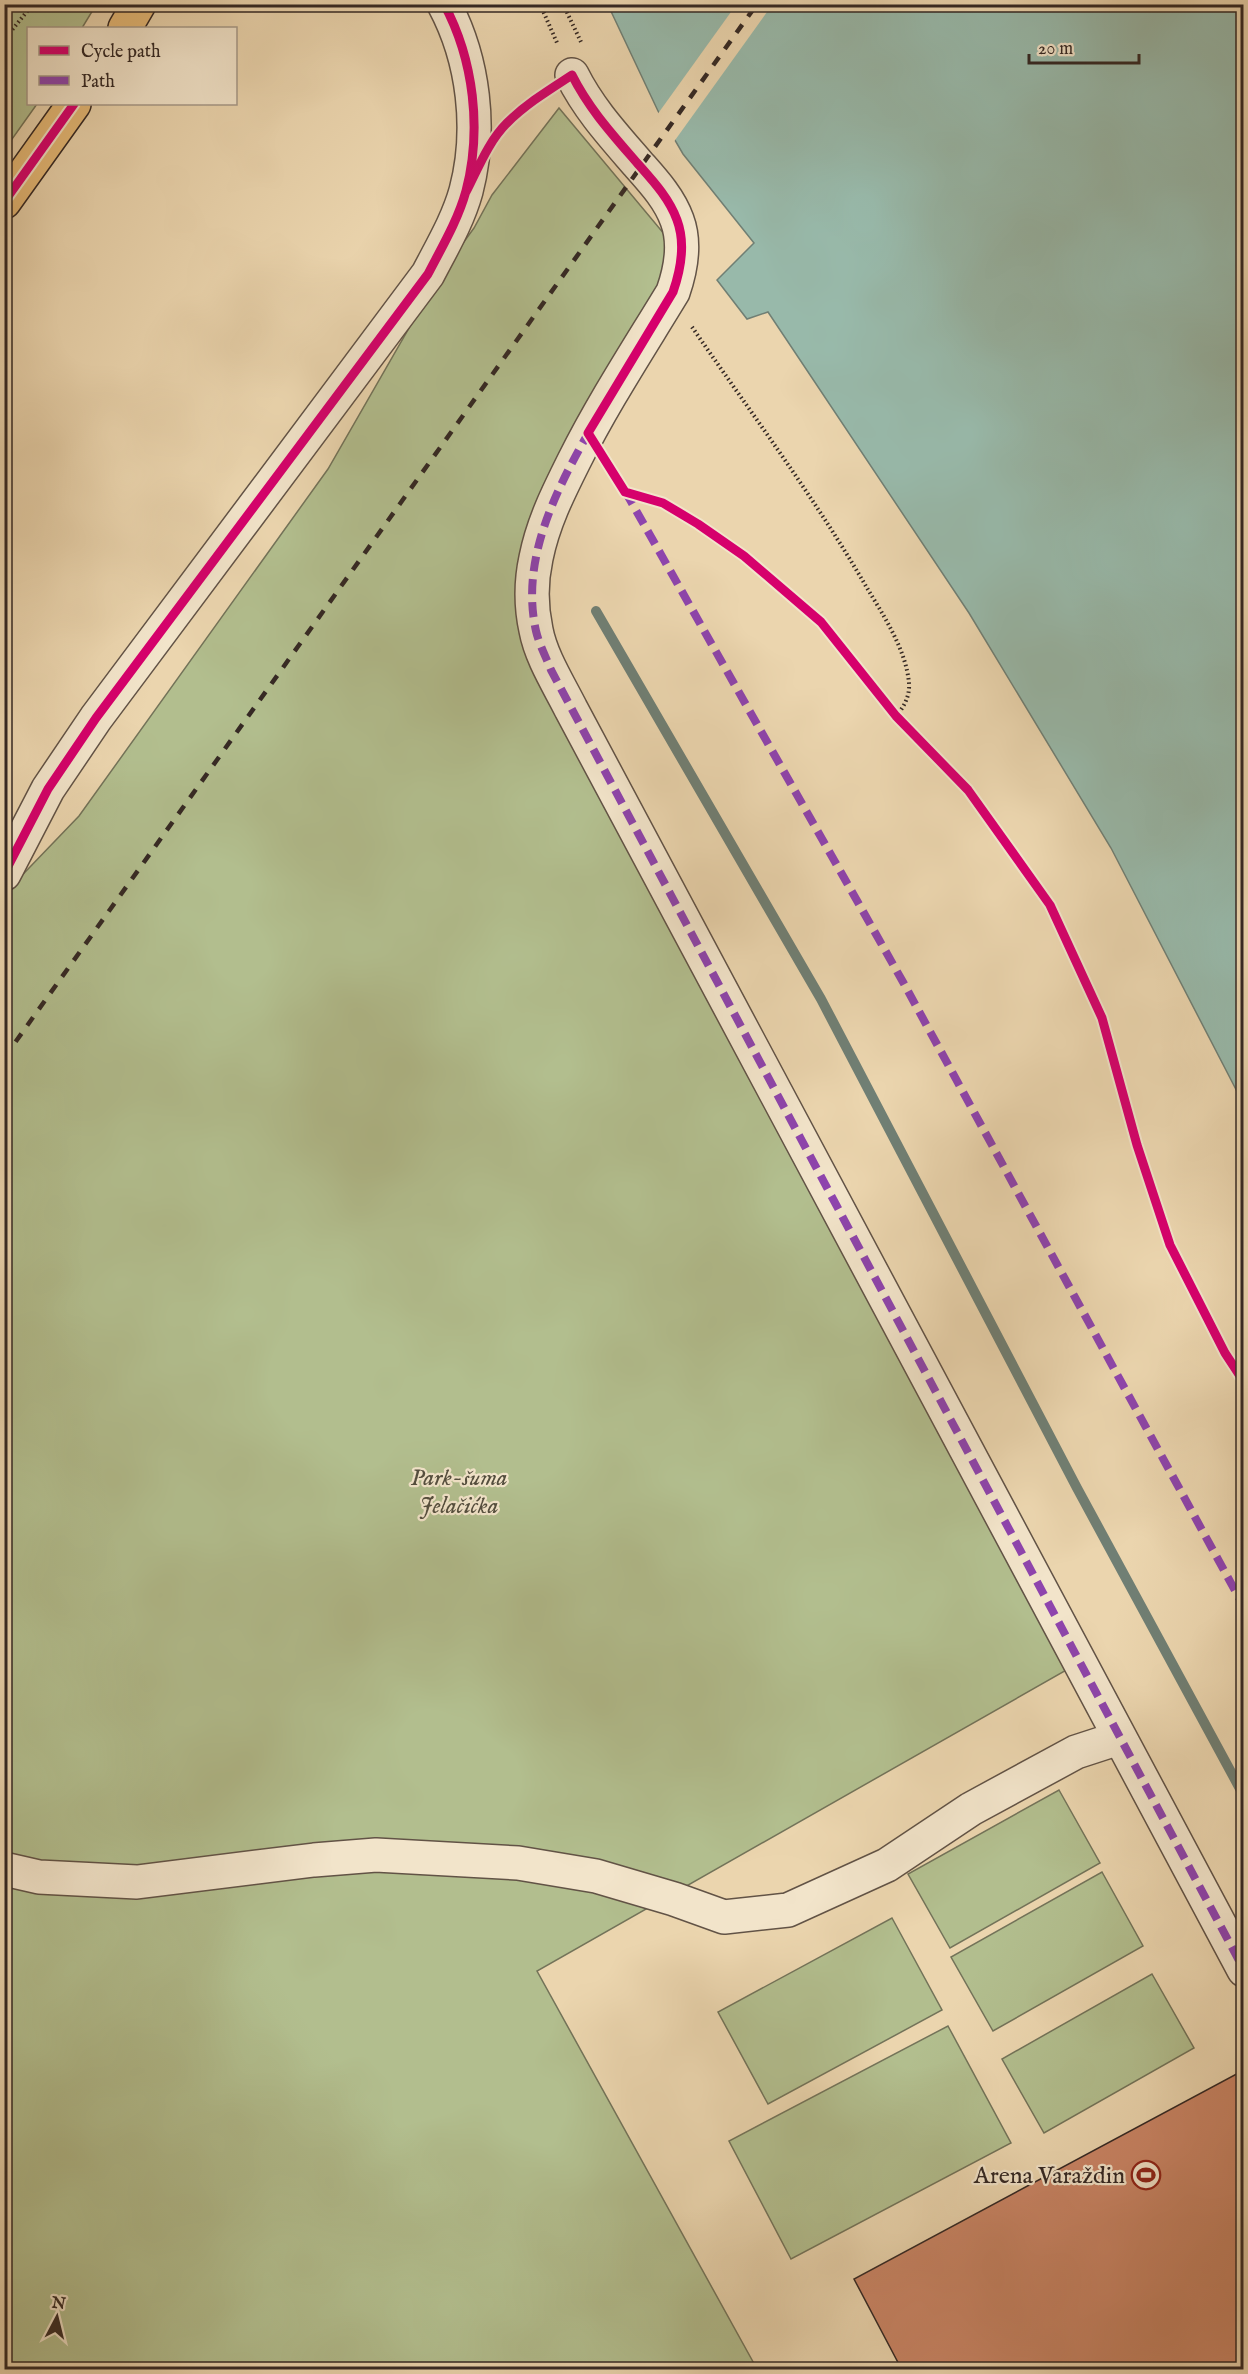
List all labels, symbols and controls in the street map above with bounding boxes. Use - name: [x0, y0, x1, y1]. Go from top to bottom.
- legend: [27, 27, 237, 105]
- scale bar: [1029, 27, 1138, 65]
- text: 20 m: [1038, 38, 1073, 61]
- text: Cycle path: [81, 41, 161, 64]
- text: Path: [81, 71, 115, 94]
- park label: Park-šuma Jelačićka: [410, 1463, 508, 1522]
- sports icon: Arena Varaždin: [1130, 2159, 1162, 2191]
- place label: Arena Varaždin: [973, 2161, 1125, 2192]
- north arrow: [27, 2287, 87, 2347]
- text: N: [50, 2293, 67, 2315]

